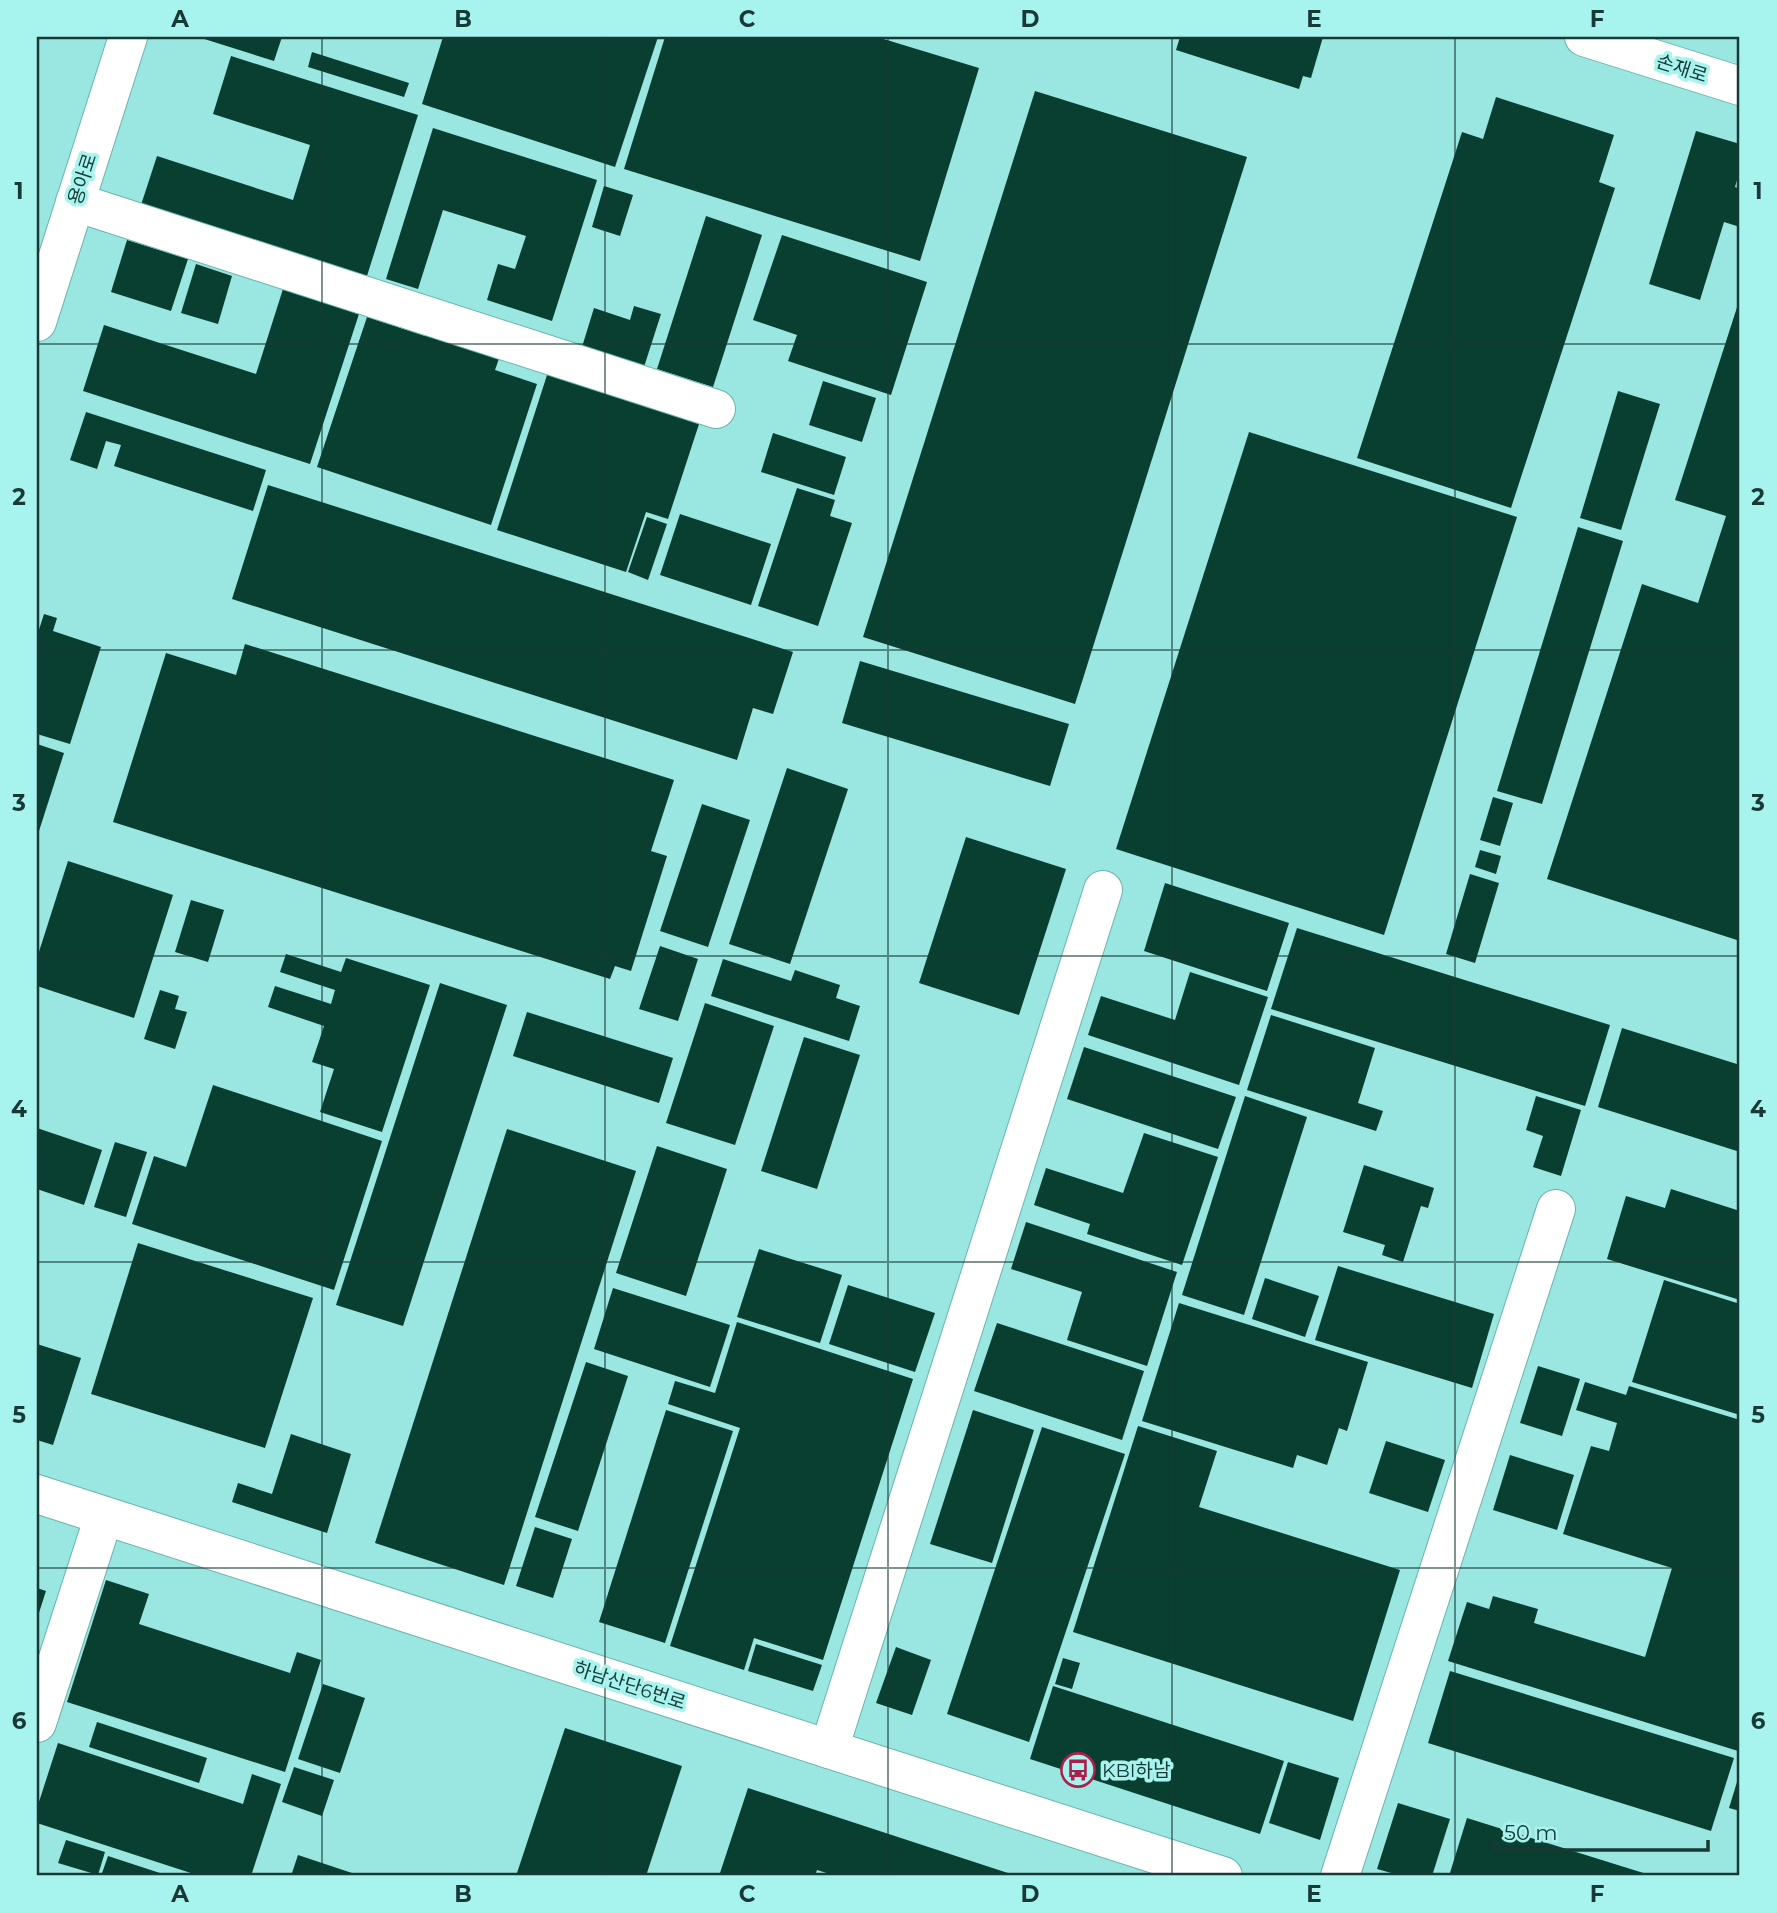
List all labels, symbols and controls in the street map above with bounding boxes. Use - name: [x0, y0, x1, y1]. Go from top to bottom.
- text: A: [170, 5, 189, 33]
- text: B: [454, 5, 472, 33]
- text: C: [739, 5, 756, 33]
- text: D: [1021, 5, 1040, 33]
- text: E: [1306, 5, 1322, 33]
- text: F: [1590, 5, 1605, 33]
- street label: 손재로: [1653, 49, 1710, 88]
- street label: 용아로: [63, 151, 102, 208]
- text: 1: [14, 177, 24, 205]
- text: 1: [1753, 177, 1763, 205]
- text: 2: [12, 483, 26, 511]
- text: 2: [1751, 483, 1765, 511]
- text: 3: [11, 789, 26, 817]
- text: 3: [1750, 789, 1765, 817]
- text: 4: [11, 1095, 27, 1123]
- text: 4: [1750, 1095, 1766, 1123]
- text: 5: [12, 1401, 26, 1429]
- text: 5: [1751, 1401, 1765, 1429]
- street label: 하남산단6번로: [571, 1657, 689, 1714]
- text: 6: [12, 1707, 27, 1735]
- text: 6: [1751, 1707, 1766, 1735]
- bus stop icon: KBI하남: [1059, 1751, 1097, 1789]
- place label: KBI하남: [1102, 1759, 1171, 1782]
- scale bar: [1494, 1808, 1707, 1852]
- text: 50 m: [1504, 1820, 1558, 1845]
- text: A: [170, 1880, 189, 1908]
- text: B: [454, 1880, 472, 1908]
- text: C: [739, 1880, 756, 1908]
- text: D: [1021, 1880, 1040, 1908]
- text: E: [1306, 1880, 1322, 1908]
- text: F: [1590, 1880, 1605, 1908]

